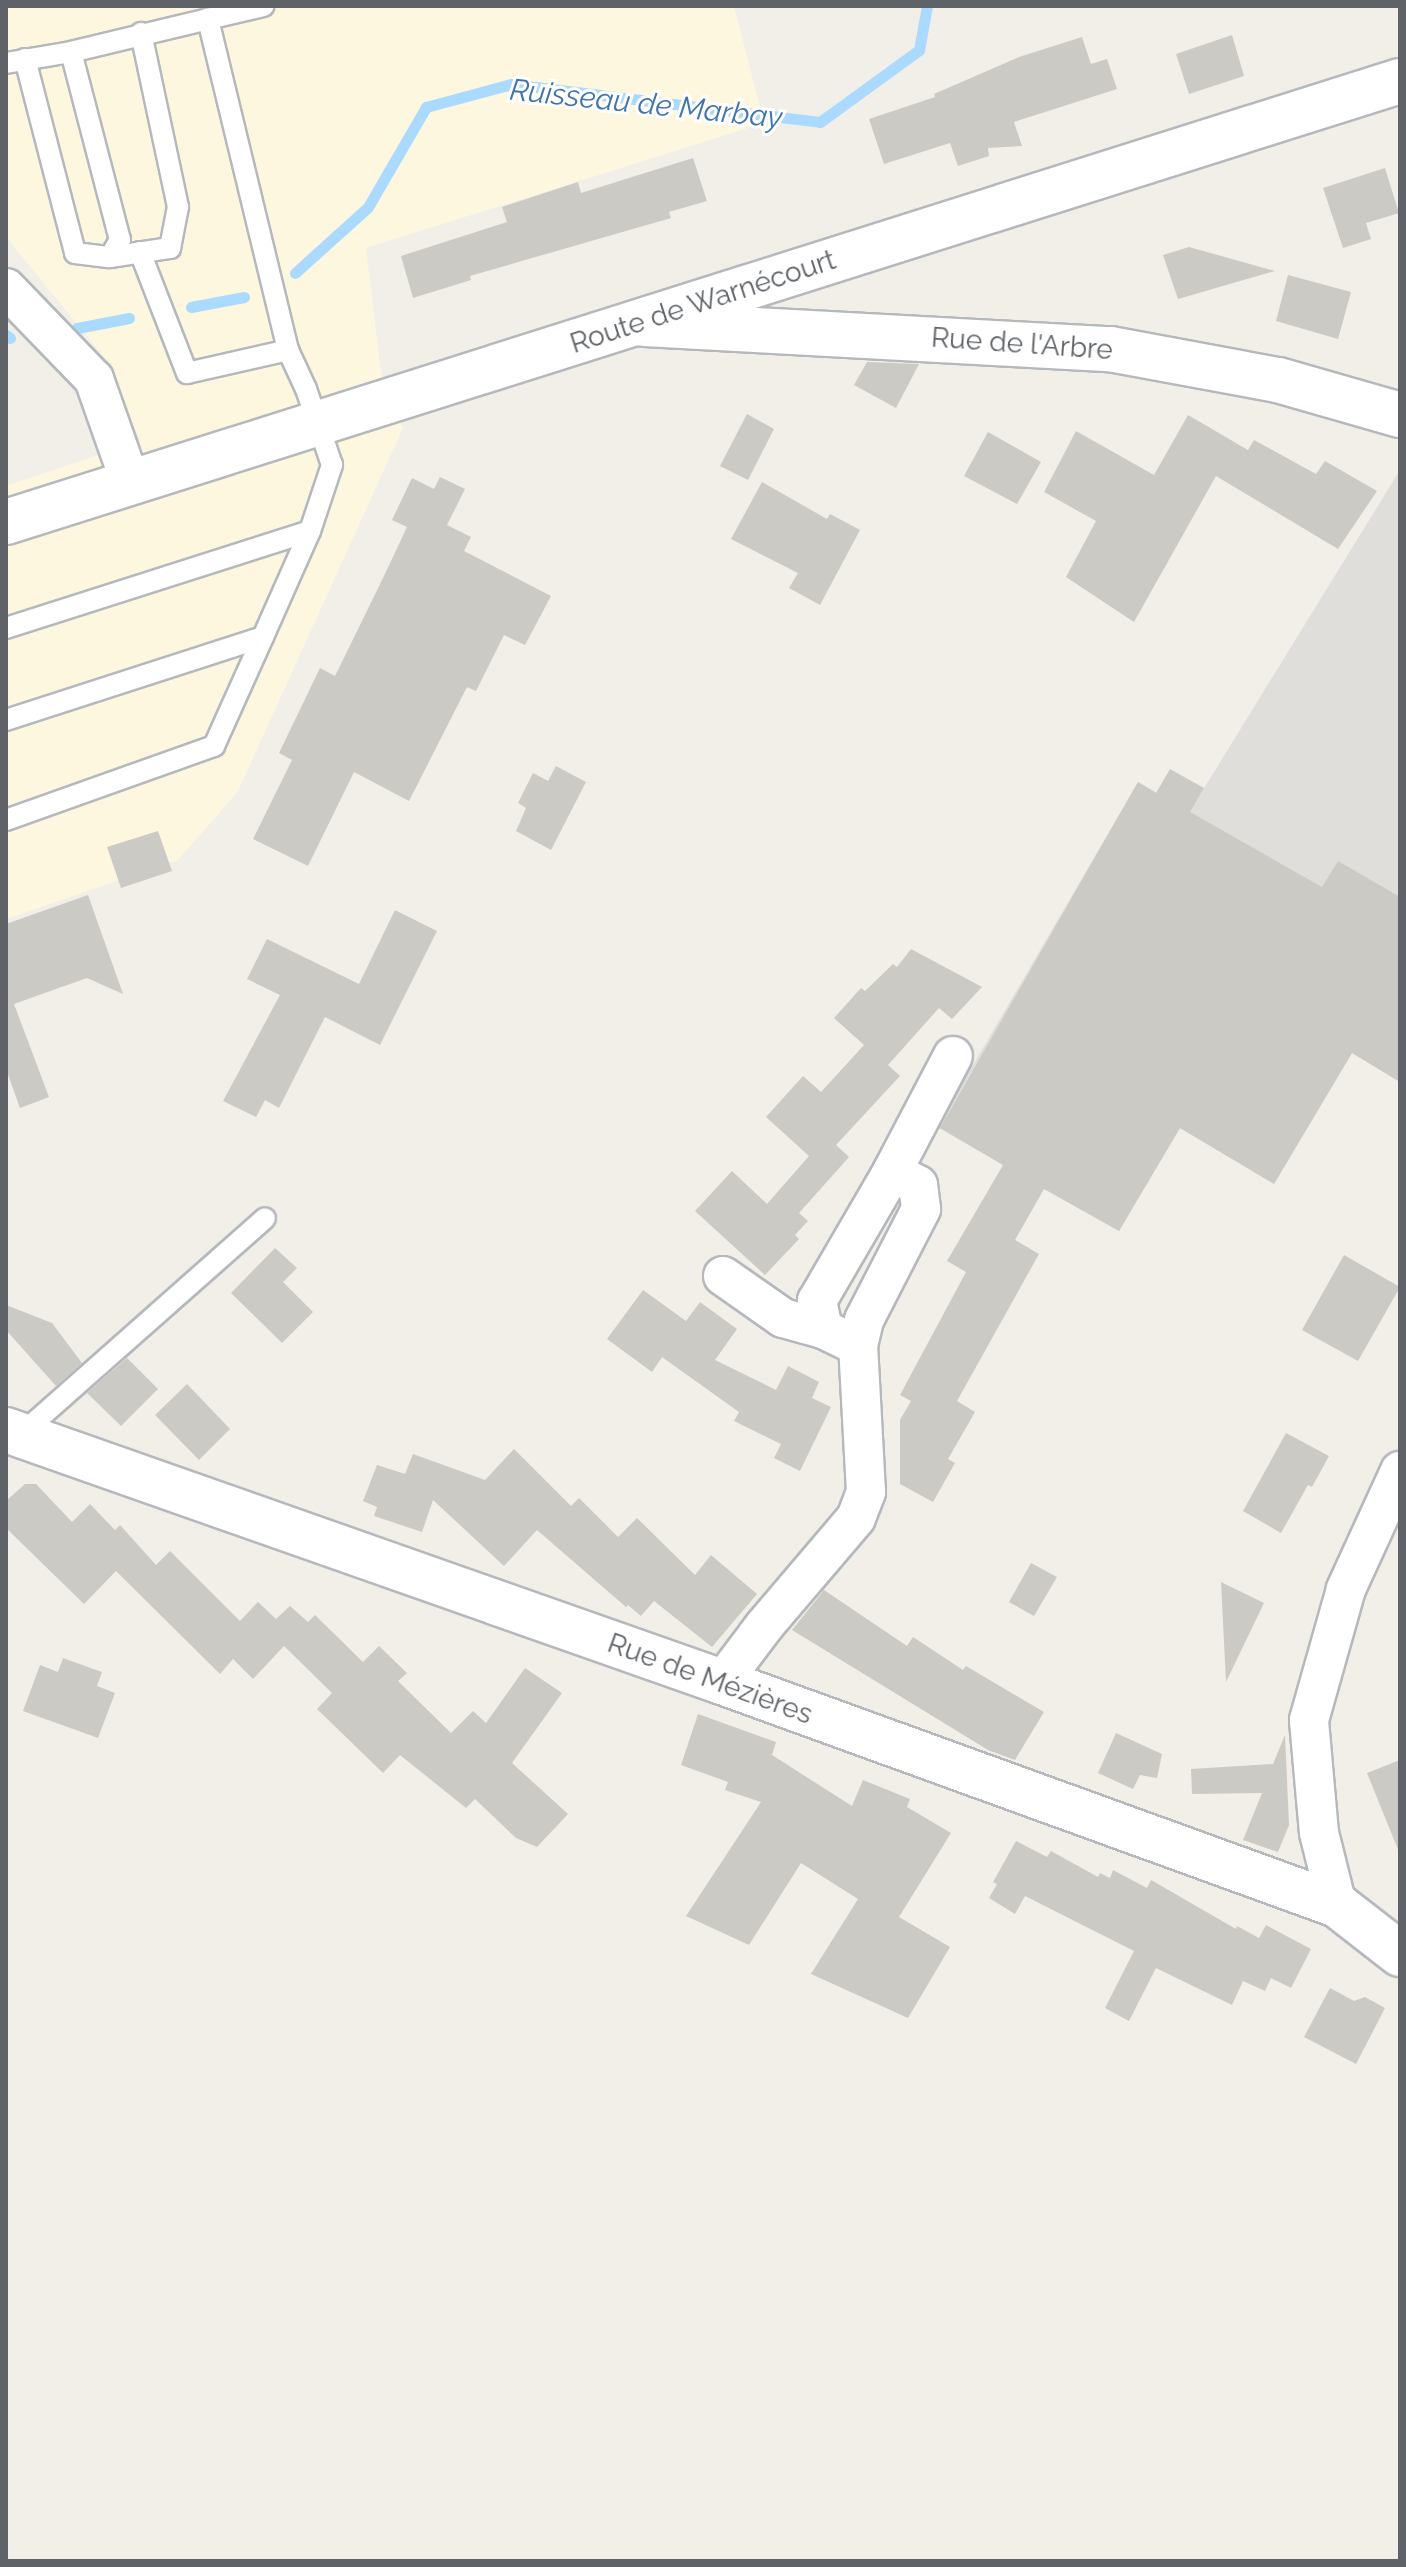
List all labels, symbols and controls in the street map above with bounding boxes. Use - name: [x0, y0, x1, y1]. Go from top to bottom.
- water label: Ruisseau de Marbay: [508, 72, 784, 136]
- street label: Route de Warnécourt: [566, 243, 840, 361]
- street label: Rue de l'Arbre: [930, 321, 1114, 367]
- street label: Rue de Mézières: [603, 1626, 817, 1732]

